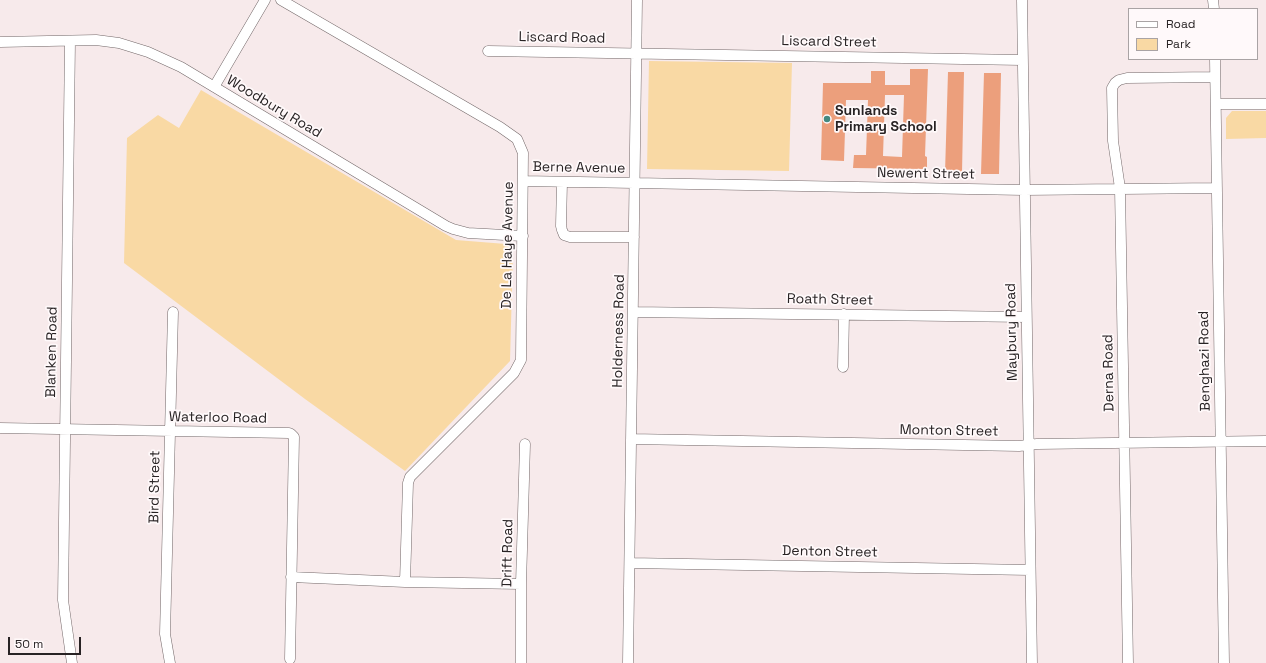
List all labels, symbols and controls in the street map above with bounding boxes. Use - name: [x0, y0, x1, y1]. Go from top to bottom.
- legend: [1128, 8, 1258, 60]
- text: Road: [1166, 16, 1195, 32]
- street label: Liscard Road: [518, 29, 606, 47]
- street label: Liscard Street: [781, 33, 877, 51]
- text: Park: [1166, 36, 1191, 52]
- street label: Woodbury Road: [223, 72, 325, 142]
- place label: Sunlands Primary School: [835, 103, 937, 136]
- marker: Sunlands Primary School: [822, 114, 832, 124]
- street label: Berne Avenue: [532, 159, 626, 177]
- street label: Newent Street: [877, 165, 975, 183]
- street label: De La Haye Avenue: [498, 181, 518, 309]
- street label: Holderness Road: [610, 274, 628, 388]
- street label: Maybury Road: [1003, 283, 1021, 381]
- street label: Roath Street: [787, 291, 873, 309]
- street label: Blanken Road: [43, 306, 61, 398]
- street label: Benghazi Road: [1196, 311, 1214, 411]
- street label: Derna Road: [1100, 334, 1118, 412]
- street label: Waterloo Road: [169, 409, 267, 427]
- street label: Monton Street: [899, 422, 999, 440]
- street label: Bird Street: [146, 450, 164, 524]
- street label: Drift Road: [499, 519, 517, 587]
- street label: Denton Street: [782, 543, 878, 561]
- scale bar: [10, 629, 83, 655]
- text: 50 m: [15, 636, 43, 652]

